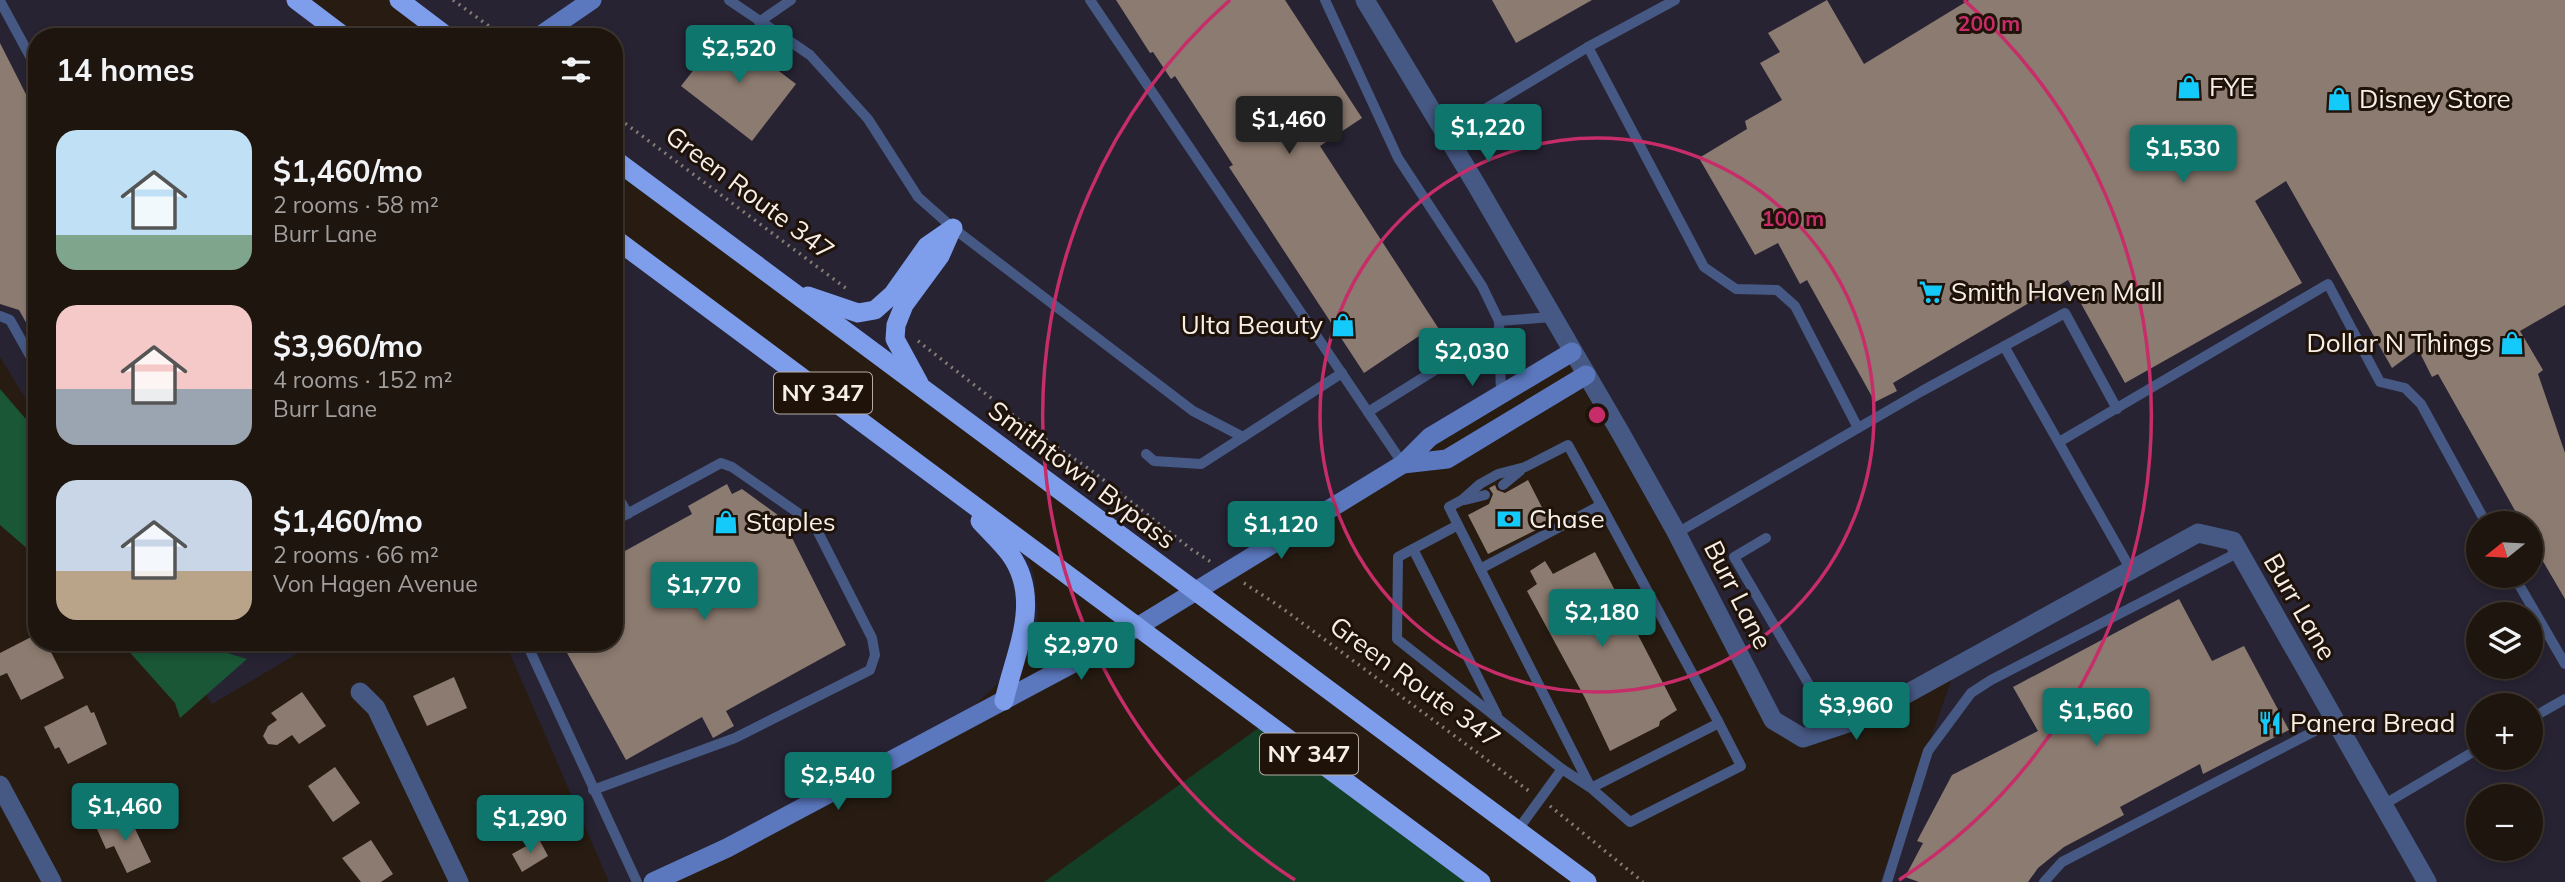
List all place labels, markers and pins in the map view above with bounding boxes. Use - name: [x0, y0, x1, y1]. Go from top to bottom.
- pin: $2,520: [682, 25, 796, 85]
- place label: FYE: [2209, 70, 2255, 103]
- shop icon: FYE: [2175, 73, 2203, 101]
- place label: Disney Store: [2359, 82, 2511, 115]
- shop icon: Disney Store: [2325, 85, 2353, 113]
- pin: $1,460: [1232, 96, 1346, 156]
- pin: $1,220: [1431, 104, 1545, 164]
- pin: $1,530: [2126, 125, 2240, 185]
- place label: Smith Haven Mall: [1951, 275, 2163, 308]
- supermarket icon: Smith Haven Mall: [1917, 278, 1945, 306]
- place label: Ulta Beauty: [1181, 308, 1323, 341]
- shop icon: Ulta Beauty: [1329, 311, 1357, 339]
- place label: Dollar N Things: [2306, 326, 2492, 359]
- pin: $2,030: [1415, 328, 1529, 388]
- shop icon: Dollar N Things: [2498, 329, 2526, 357]
- centre of rings: [1585, 403, 1609, 427]
- pin: $1,120: [1224, 502, 1338, 561]
- place label: Chase: [1529, 502, 1605, 535]
- place label: Staples: [746, 505, 836, 538]
- bank icon: Chase: [1495, 505, 1523, 533]
- shop icon: Staples: [712, 508, 740, 536]
- pin: $1,770: [647, 562, 761, 622]
- pin: $2,180: [1545, 590, 1659, 649]
- pin: $2,970: [1024, 622, 1138, 682]
- pin: $3,960: [1799, 682, 1913, 742]
- pin: $1,560: [2039, 688, 2153, 748]
- place label: Panera Bread: [2290, 706, 2455, 739]
- restaurant icon: Panera Bread: [2256, 709, 2284, 737]
- pin: $2,540: [781, 752, 895, 812]
- pin: $1,460: [68, 784, 182, 843]
- pin: $1,290: [473, 796, 587, 855]

